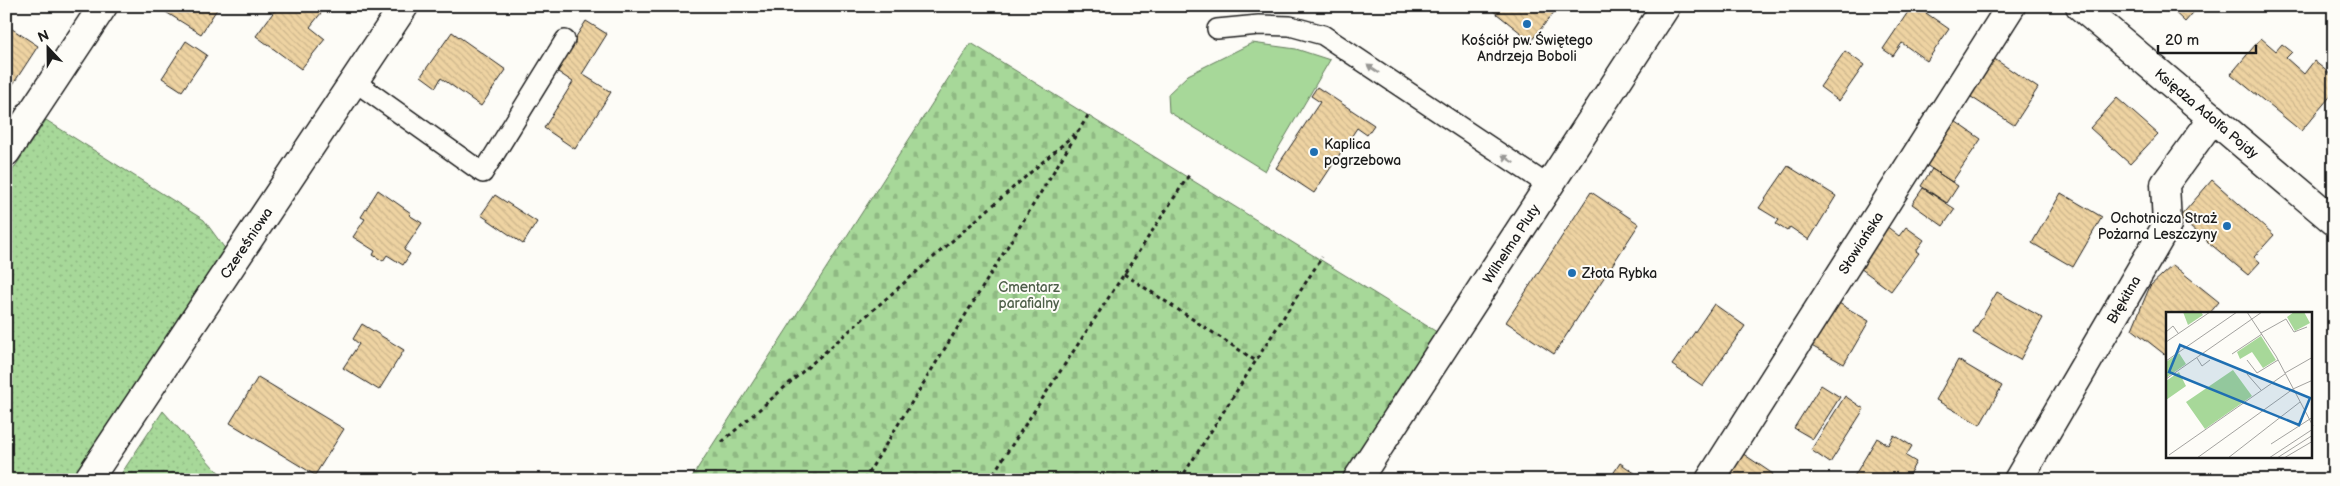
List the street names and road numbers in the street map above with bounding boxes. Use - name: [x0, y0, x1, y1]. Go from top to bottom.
- street label: Księdza Adolfa Pojdy: [2151, 65, 2262, 162]
- street label: Wilhelma Pluty: [1479, 200, 1543, 287]
- street label: Czereśniowa: [216, 204, 276, 282]
- street label: Słowiańska: [1835, 208, 1887, 277]
- street label: Błękitna: [2103, 273, 2144, 327]

